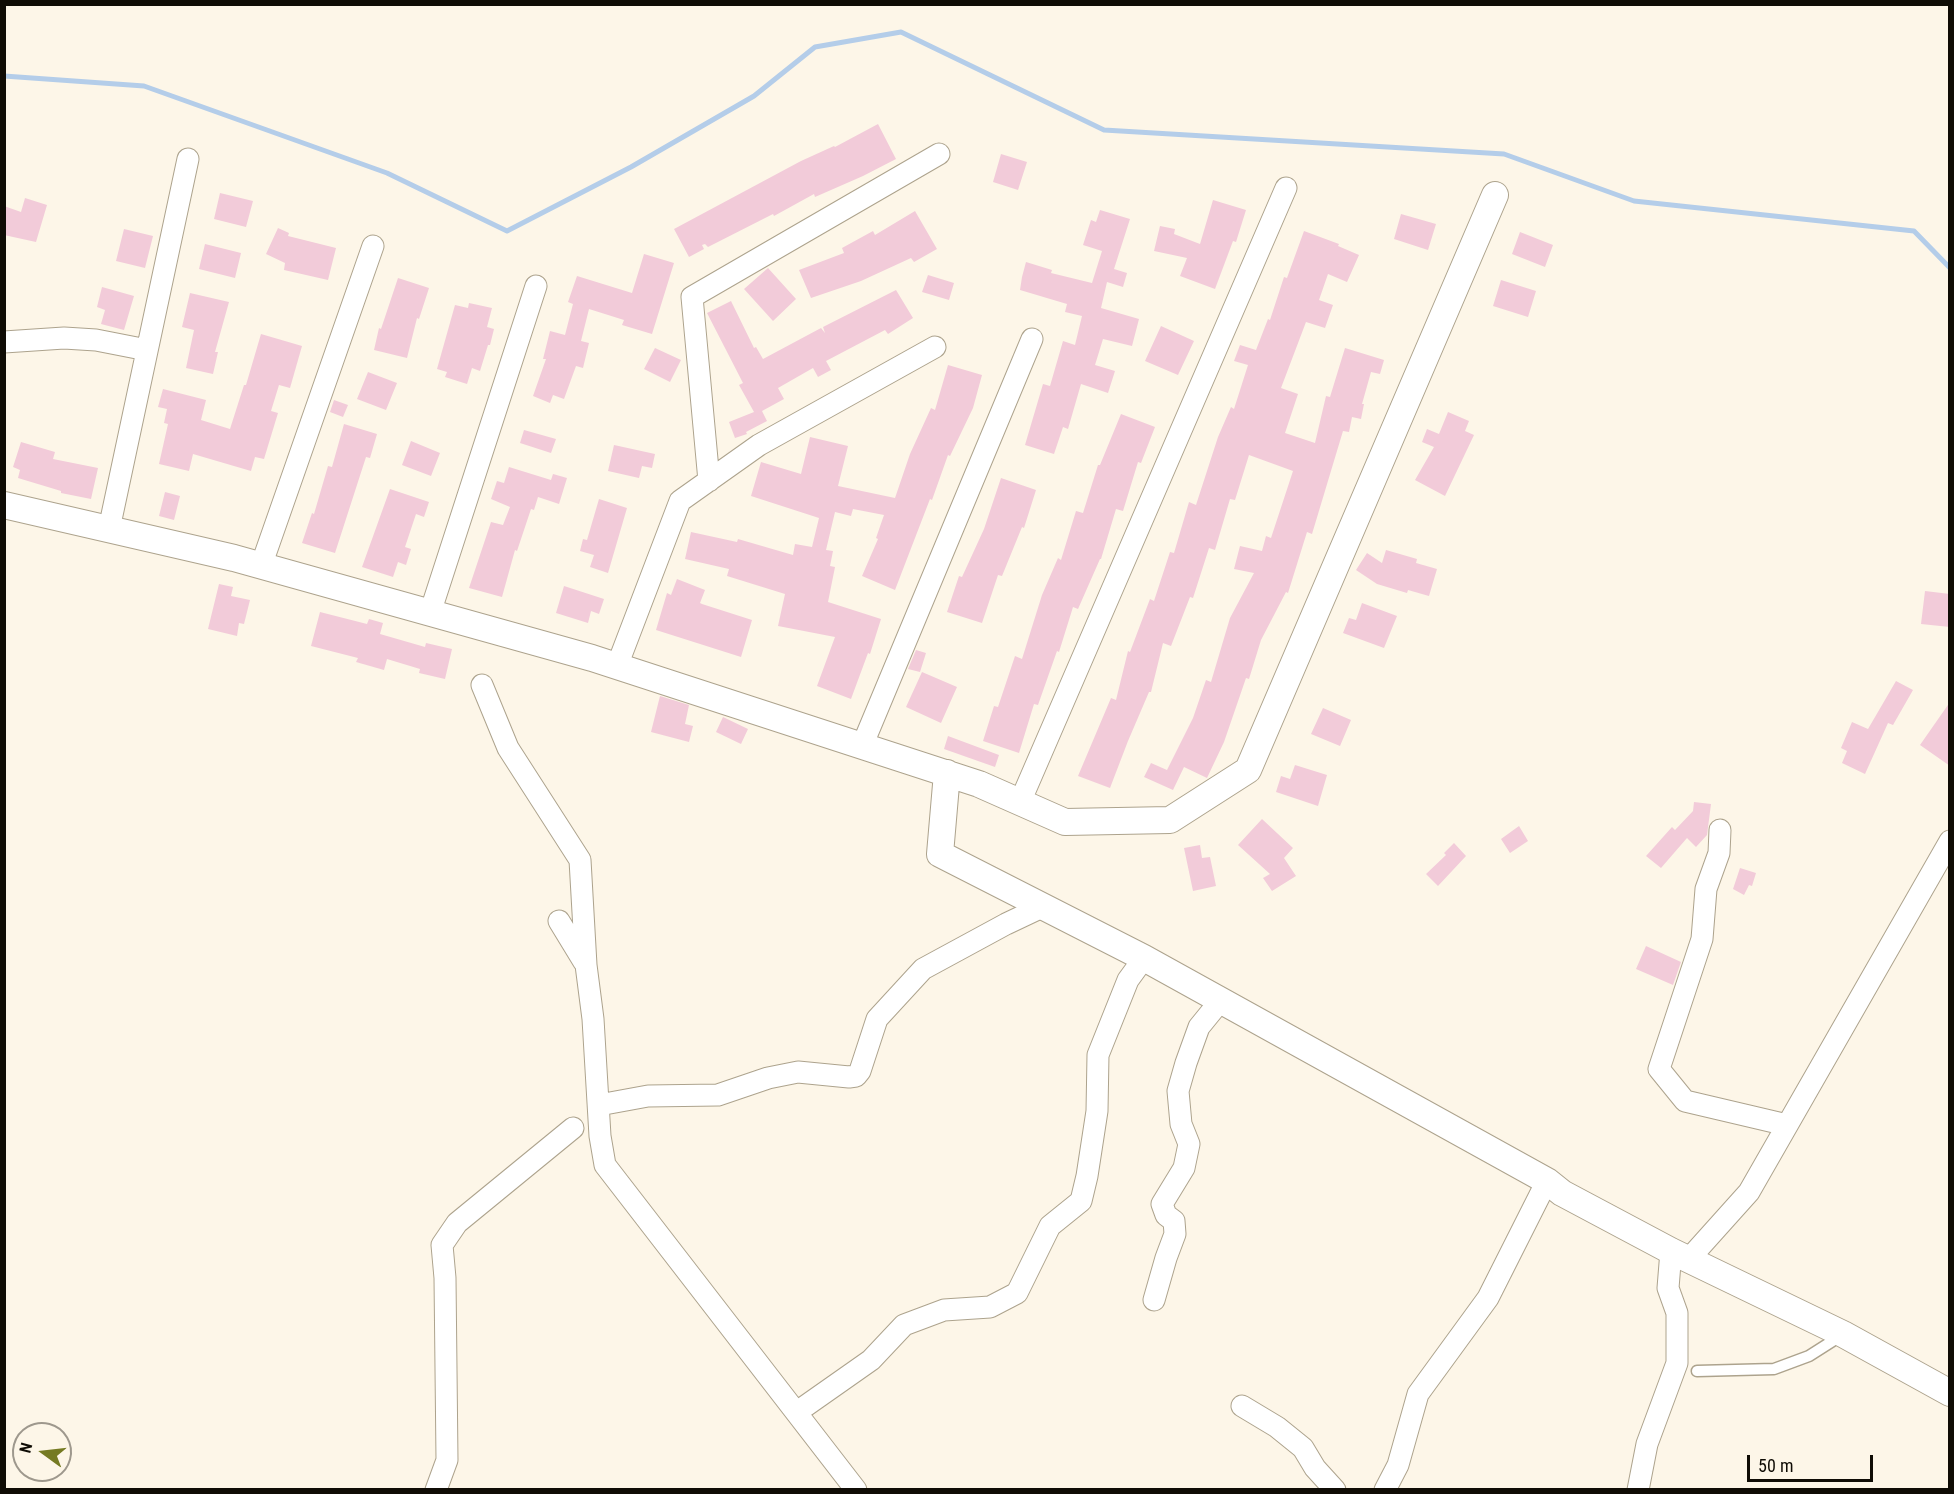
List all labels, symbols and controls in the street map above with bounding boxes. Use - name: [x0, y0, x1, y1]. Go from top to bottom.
- north arrow: [12, 1422, 72, 1482]
- text: N: [16, 1441, 37, 1455]
- scale bar: [1750, 1443, 1876, 1481]
- text: 50 m: [1758, 1455, 1793, 1476]

